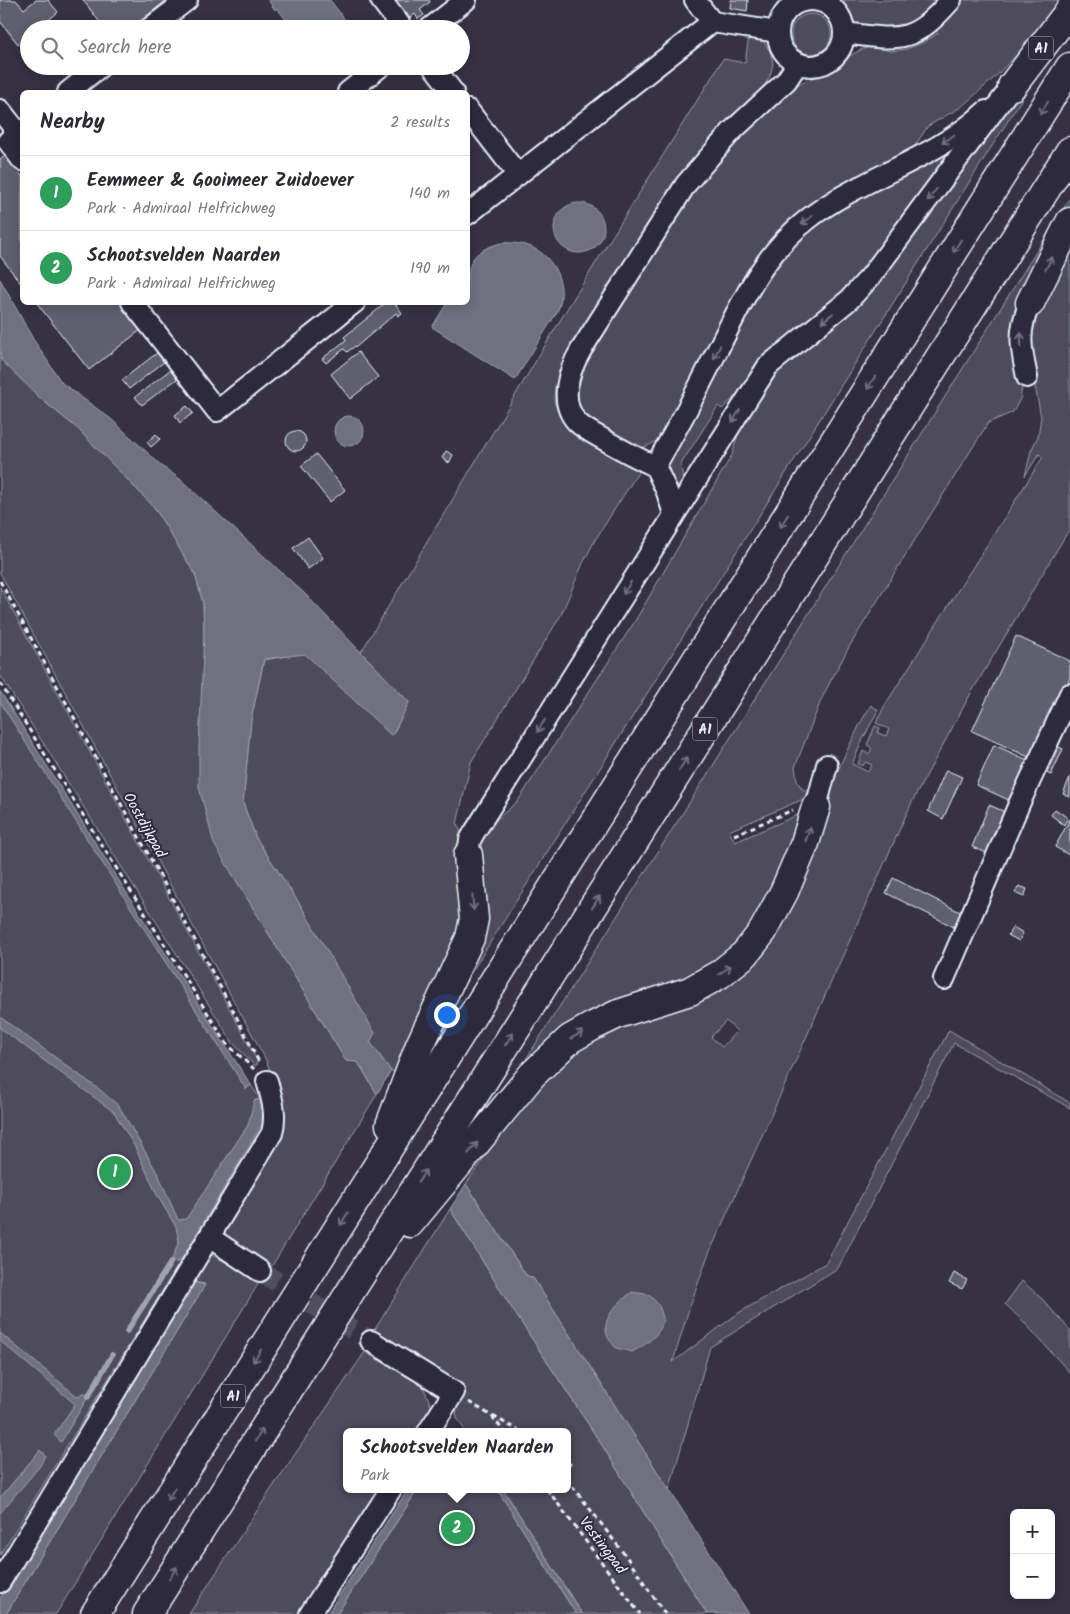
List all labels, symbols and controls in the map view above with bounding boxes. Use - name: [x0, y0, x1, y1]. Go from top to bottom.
- search box: [20, 20, 470, 75]
- text: Search here: [78, 33, 172, 63]
- icon: search: [38, 34, 66, 62]
- road number: A1: [1028, 36, 1054, 59]
- one-way arrow: [1039, 101, 1049, 115]
- text: Nearby: [40, 106, 105, 139]
- text: 2 results: [390, 110, 450, 135]
- one-way arrow: [941, 134, 955, 144]
- text: Eemmeer & Gooimeer Zuidoever: [87, 166, 354, 196]
- text: 1: [54, 181, 58, 206]
- text: 140 m: [409, 181, 450, 206]
- one-way arrow: [926, 188, 937, 201]
- text: Park · Admiraal Helfrichweg: [87, 196, 276, 221]
- one-way arrow: [801, 214, 814, 225]
- one-way arrow: [952, 239, 963, 253]
- text: Schootsvelden Naarden: [87, 241, 280, 271]
- one-way arrow: [1044, 255, 1054, 270]
- text: 2: [51, 256, 61, 281]
- text: 190 m: [410, 256, 450, 281]
- text: Park · Admiraal Helfrichweg: [87, 271, 276, 296]
- one-way arrow: [820, 313, 833, 324]
- one-way arrow: [1016, 332, 1026, 348]
- one-way arrow: [712, 345, 722, 360]
- one-way arrow: [865, 376, 875, 390]
- one-way arrow: [730, 409, 740, 423]
- one-way arrow: [779, 513, 789, 527]
- one-way arrow: [622, 581, 632, 595]
- road number: A1: [692, 718, 718, 741]
- one-way arrow: [535, 719, 546, 733]
- one-way arrow: [678, 758, 688, 772]
- street label: Oostdijkpad: [116, 788, 172, 863]
- one-way arrow: [804, 826, 813, 842]
- one-way arrow: [468, 895, 477, 911]
- one-way arrow: [591, 895, 601, 909]
- one-way arrow: [718, 965, 732, 975]
- your location: [434, 1002, 460, 1028]
- one-way arrow: [570, 1029, 584, 1039]
- one-way arrow: [504, 1032, 515, 1046]
- one-way arrow: [467, 1142, 478, 1155]
- pin: 1: [99, 1153, 131, 1191]
- one-way arrow: [418, 1170, 428, 1184]
- one-way arrow: [339, 1211, 349, 1225]
- one-way arrow: [252, 1349, 262, 1363]
- road number: A1: [220, 1384, 246, 1408]
- popup: [343, 1428, 571, 1493]
- one-way arrow: [255, 1429, 265, 1443]
- text: Schootsvelden Naarden: [360, 1433, 554, 1463]
- text: Park: [360, 1463, 389, 1488]
- one-way arrow: [165, 1486, 175, 1500]
- pin: 2: [441, 1509, 473, 1547]
- map controls: [1010, 1509, 1055, 1599]
- button: +: [1010, 1509, 1055, 1554]
- street label: Vestingpad: [572, 1512, 632, 1580]
- button: −: [1010, 1554, 1055, 1599]
- one-way arrow: [168, 1566, 178, 1580]

